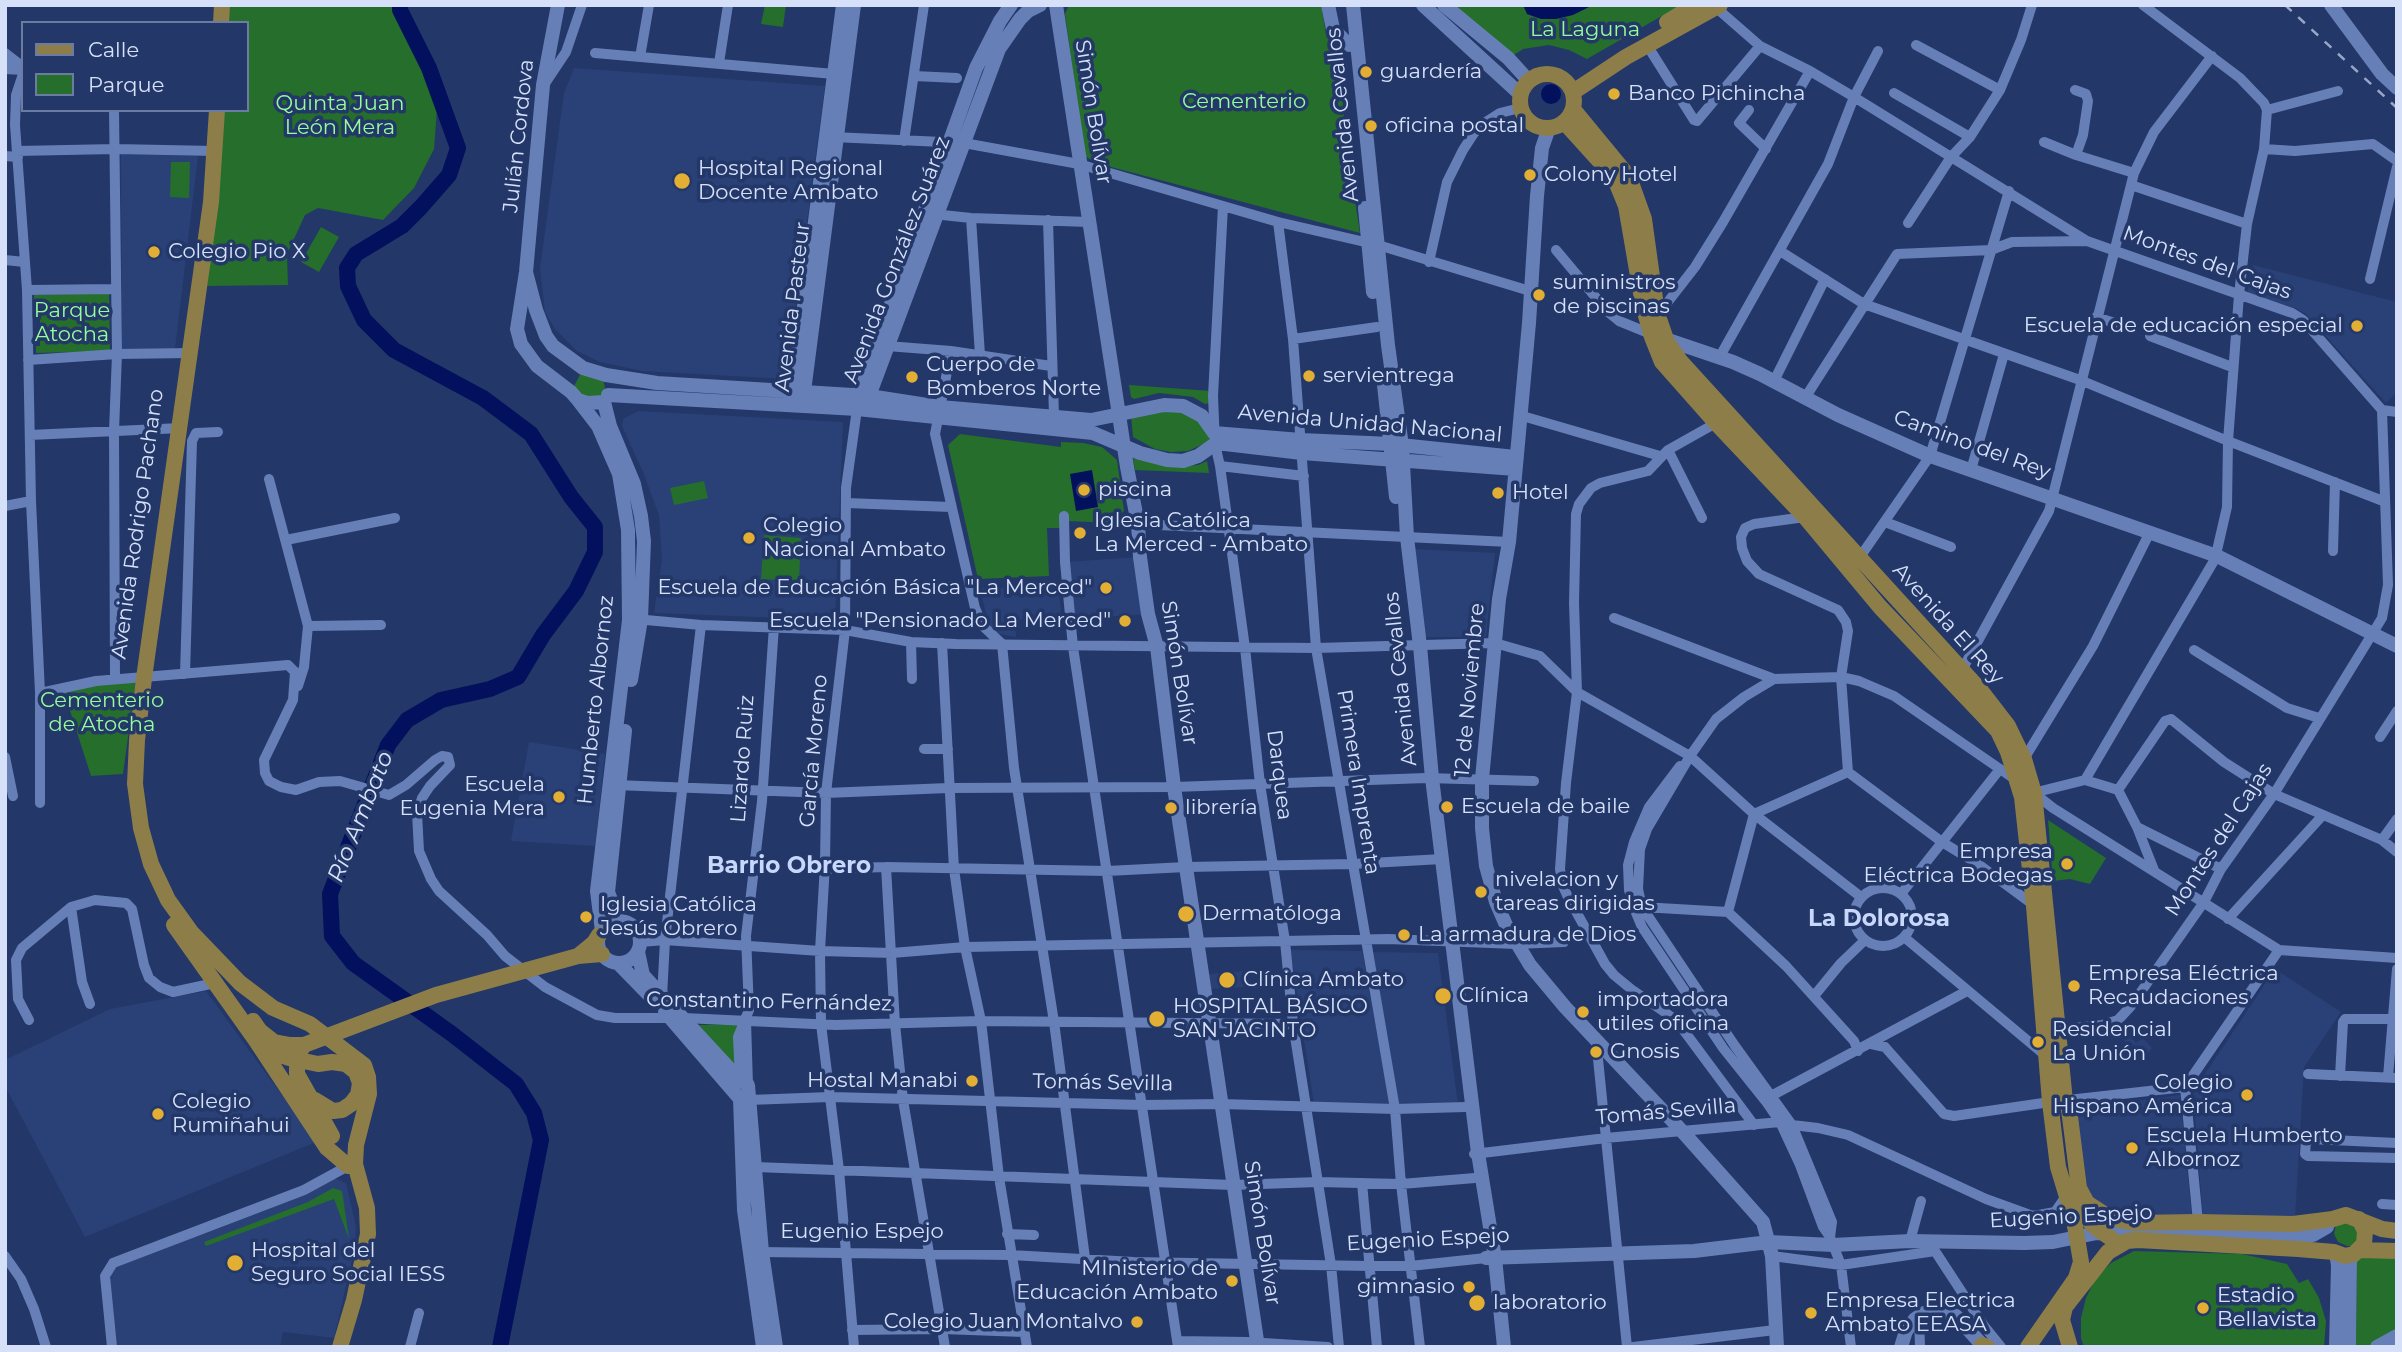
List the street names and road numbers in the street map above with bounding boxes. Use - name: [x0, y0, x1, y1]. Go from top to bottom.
- street label: Avenida Cevallos: [1321, 27, 1365, 203]
- street label: Simón Bolívar: [1069, 38, 1117, 186]
- street label: Julián Cordova: [498, 58, 540, 214]
- street label: Avenida González Suárez: [838, 133, 956, 387]
- street label: Avenida Pasteur: [770, 221, 816, 393]
- street label: Montes del Cajas: [2119, 221, 2295, 305]
- street label: Avenida Rodrigo Pachano: [107, 387, 169, 661]
- street label: Avenida Unidad Nacional: [1237, 400, 1503, 448]
- street label: Camino del Rey: [1890, 405, 2054, 485]
- street label: Avenida El Rey: [1887, 558, 2009, 690]
- street label: Avenida Cevallos: [1379, 591, 1423, 767]
- street label: Humberto Albornoz: [572, 594, 620, 806]
- street label: Simón Bolívar: [1155, 599, 1203, 747]
- street label: 12 de Noviembre: [1450, 602, 1490, 778]
- street label: García Moreno: [795, 673, 833, 829]
- street label: Primera Imprenta: [1331, 688, 1385, 876]
- street label: Lizardo Ruiz: [726, 694, 760, 824]
- street label: Darquea: [1261, 728, 1297, 822]
- street label: Montes del Cajas: [2160, 759, 2278, 921]
- street label: Constantino Fernández: [646, 987, 892, 1017]
- street label: Tomás Sevilla: [1032, 1069, 1174, 1097]
- street label: Tomás Sevilla: [1595, 1093, 1737, 1131]
- street label: Simón Bolívar: [1238, 1159, 1286, 1307]
- street label: Eugenio Espejo: [1989, 1200, 2153, 1234]
- street label: Eugenio Espejo: [780, 1219, 944, 1245]
- street label: Eugenio Espejo: [1346, 1223, 1510, 1257]

